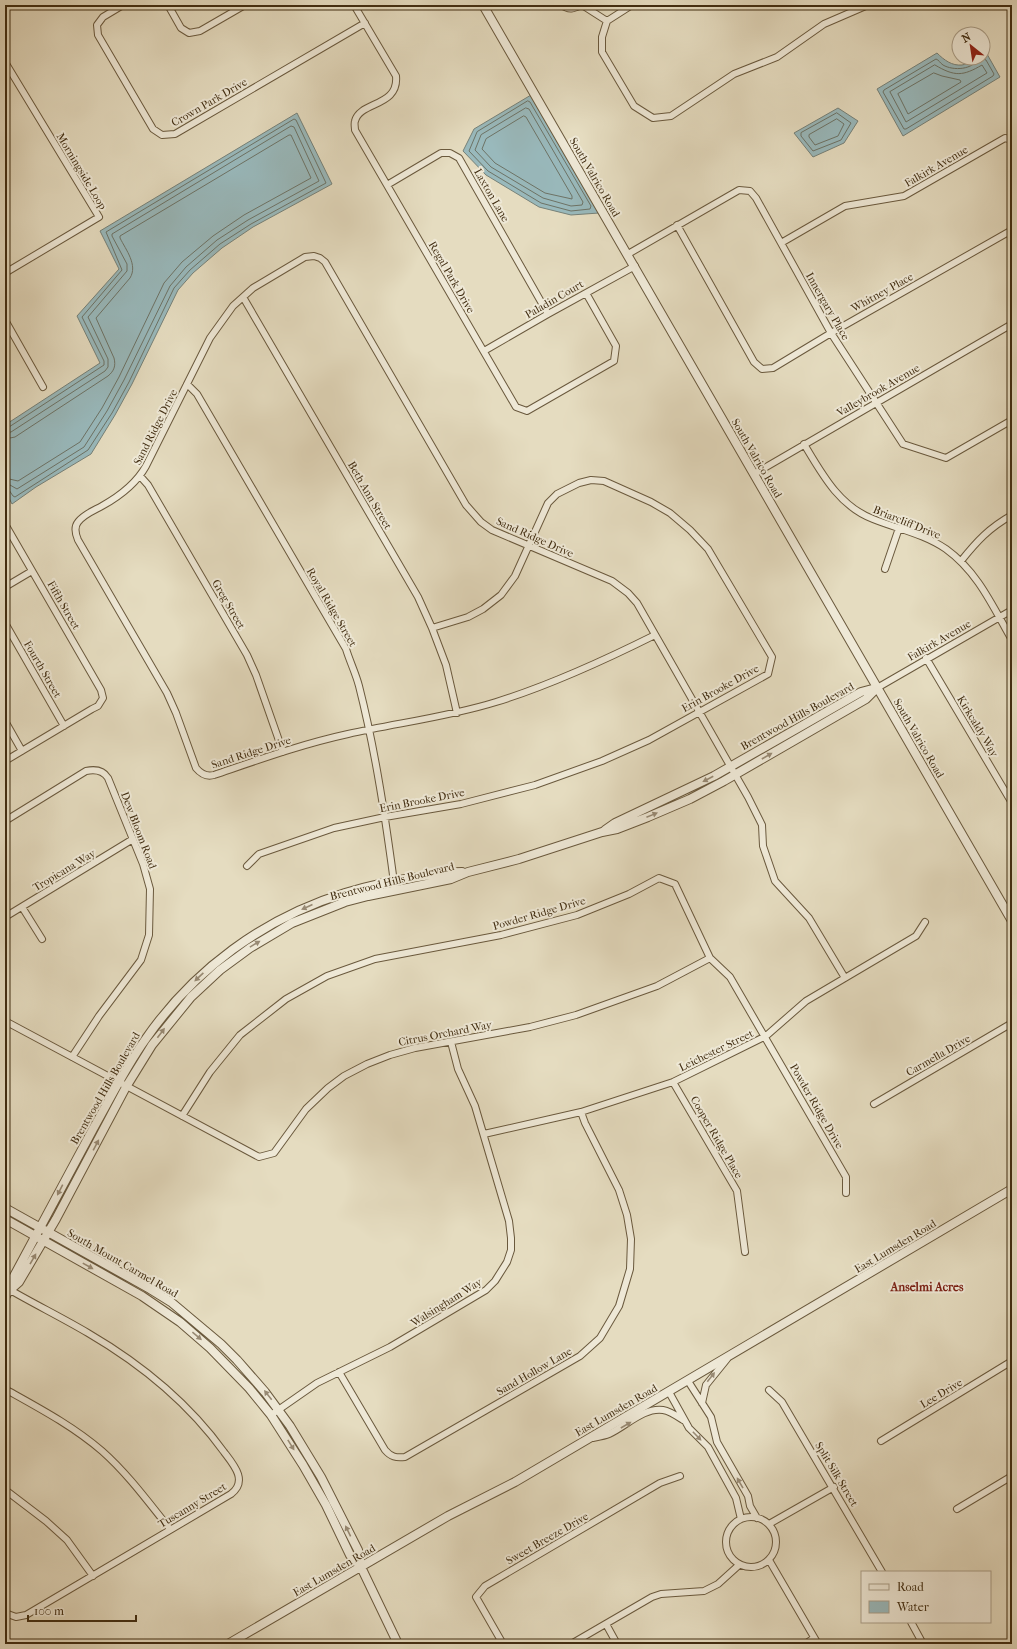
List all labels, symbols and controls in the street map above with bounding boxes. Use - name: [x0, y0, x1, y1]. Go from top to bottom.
- north arrow: [951, 26, 991, 66]
- text: N: [959, 30, 974, 45]
- street label: Crown Park Drive: [169, 75, 250, 129]
- street label: Morningside Loop: [54, 131, 110, 212]
- street label: South Valrico Road: [567, 135, 623, 220]
- street label: Falkirk Avenue: [902, 143, 971, 190]
- street label: Laxton Lane: [471, 166, 512, 225]
- street label: Regal Park Drive: [426, 239, 478, 316]
- street label: Innergary Place: [803, 270, 852, 343]
- street label: Whitney Place: [848, 270, 916, 315]
- street label: Paladin Court: [523, 277, 586, 321]
- street label: Valleybrook Avenue: [834, 361, 923, 420]
- street label: Sand Ridge Drive: [131, 387, 180, 467]
- street label: South Valrico Road: [729, 416, 785, 501]
- street label: Beth Ann Street: [345, 459, 394, 532]
- street label: Briarcliff Drive: [871, 503, 943, 542]
- street label: Sand Ridge Drive: [494, 515, 576, 561]
- street label: Royal Ridge Street: [304, 565, 360, 649]
- street label: Greg Street: [209, 577, 248, 631]
- street label: Fifth Street: [44, 578, 83, 632]
- street label: Falkirk Avenue: [905, 617, 974, 664]
- street label: Fourth Street: [21, 638, 64, 700]
- street label: Erin Brooke Drive: [679, 662, 762, 715]
- street label: Brentwood Hills Boulevard: [738, 679, 857, 753]
- street label: Kirkcaldy Way: [954, 693, 1002, 760]
- street label: South Valrico Road: [891, 696, 947, 781]
- street label: Sand Ridge Drive: [210, 733, 293, 772]
- one-way arrow: [761, 752, 773, 759]
- one-way arrow: [702, 776, 713, 782]
- street label: Erin Brooke Drive: [378, 786, 466, 815]
- street label: Dew Bloom Road: [118, 790, 160, 871]
- one-way arrow: [646, 812, 658, 819]
- street label: Tropicana Way: [31, 846, 99, 894]
- street label: Brentwood Hills Boulevard: [329, 860, 457, 903]
- street label: Powder Ridge Drive: [491, 894, 587, 933]
- one-way arrow: [301, 904, 313, 910]
- one-way arrow: [249, 941, 261, 948]
- one-way arrow: [194, 973, 204, 982]
- street label: Citrus Orchard Way: [397, 1018, 494, 1049]
- one-way arrow: [157, 1027, 165, 1038]
- street label: Leichester Street: [677, 1027, 756, 1074]
- street label: Brentwood Hills Boulevard: [68, 1029, 143, 1147]
- street label: Carmella Drive: [904, 1032, 973, 1079]
- street label: Powder Ridge Drive: [787, 1062, 846, 1151]
- street label: Cooper Ridge Place: [688, 1094, 746, 1181]
- one-way arrow: [93, 1139, 99, 1151]
- one-way arrow: [56, 1185, 63, 1196]
- street label: East Lumsden Road: [852, 1216, 939, 1276]
- street label: South Mount Carmel Road: [65, 1226, 181, 1301]
- one-way arrow: [29, 1253, 36, 1265]
- one-way arrow: [82, 1262, 94, 1269]
- street label: Walsingham Way: [407, 1275, 485, 1330]
- district label: Anselmi Acres: [890, 1280, 964, 1294]
- one-way arrow: [191, 1332, 202, 1341]
- street label: Sand Hollow Lane: [494, 1344, 575, 1398]
- one-way arrow: [707, 1372, 716, 1383]
- street label: Lee Drive: [918, 1376, 965, 1411]
- street label: East Lumsden Road: [573, 1381, 661, 1439]
- one-way arrow: [263, 1390, 272, 1401]
- one-way arrow: [620, 1421, 632, 1428]
- one-way arrow: [693, 1431, 702, 1441]
- one-way arrow: [287, 1439, 294, 1451]
- street label: Split Silk Street: [812, 1440, 861, 1509]
- one-way arrow: [737, 1477, 744, 1489]
- street label: Tuscanny Street: [156, 1480, 229, 1531]
- street label: Sweet Breeze Drive: [504, 1509, 591, 1567]
- one-way arrow: [345, 1525, 351, 1537]
- street label: East Lumsden Road: [291, 1541, 379, 1599]
- legend: [861, 1571, 991, 1623]
- text: Road: [897, 1580, 924, 1594]
- scale bar: [28, 1597, 136, 1623]
- text: Water: [896, 1600, 930, 1614]
- text: 100 m: [34, 1604, 64, 1618]

